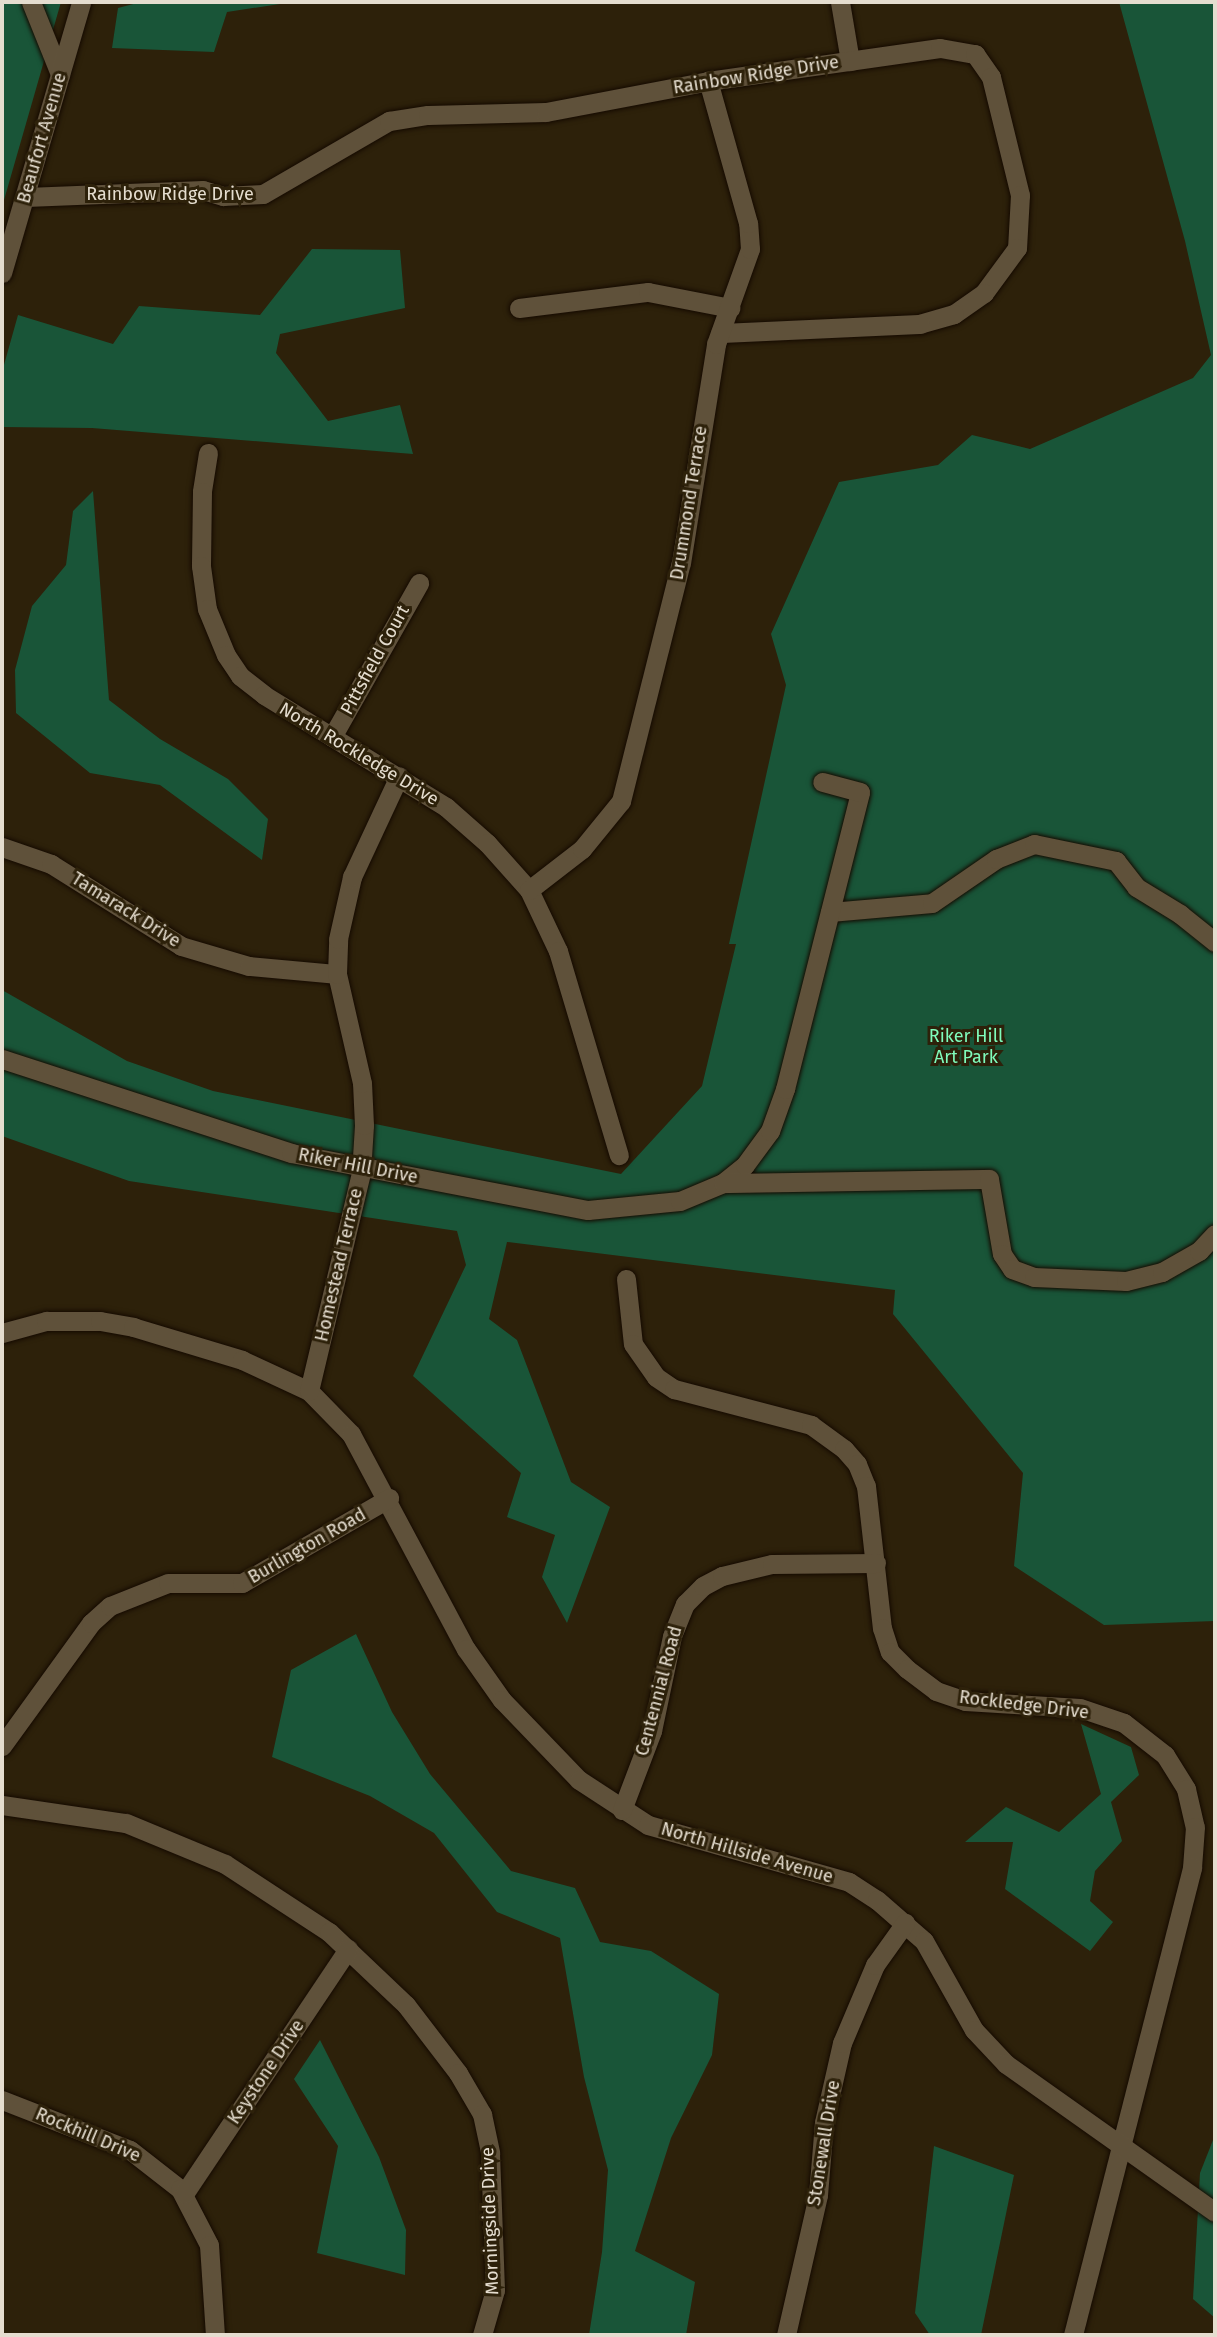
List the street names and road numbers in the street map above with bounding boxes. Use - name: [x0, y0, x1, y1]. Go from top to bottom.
- street label: Rainbow Ridge Drive: [672, 51, 840, 99]
- street label: Beaufort Avenue: [13, 70, 71, 206]
- street label: Rainbow Ridge Drive: [86, 183, 254, 205]
- street label: Drummond Terrace: [666, 424, 712, 582]
- street label: Pittsfield Court: [336, 601, 414, 719]
- street label: North Rockledge Drive: [275, 698, 443, 810]
- street label: Tamarack Drive: [68, 868, 184, 952]
- street label: Riker Hill Drive: [296, 1144, 420, 1188]
- street label: Homestead Terrace: [311, 1186, 367, 1344]
- street label: Burlington Road: [244, 1504, 370, 1588]
- street label: Centennial Road: [631, 1624, 687, 1758]
- street label: Rockledge Drive: [958, 1686, 1090, 1724]
- street label: North Hillside Avenue: [658, 1818, 836, 1888]
- street label: Keystone Drive: [223, 2016, 309, 2128]
- street label: Stonewall Drive: [803, 2079, 845, 2207]
- street label: Rockhill Drive: [32, 2103, 144, 2167]
- street label: Morningside Drive: [477, 2147, 503, 2295]

